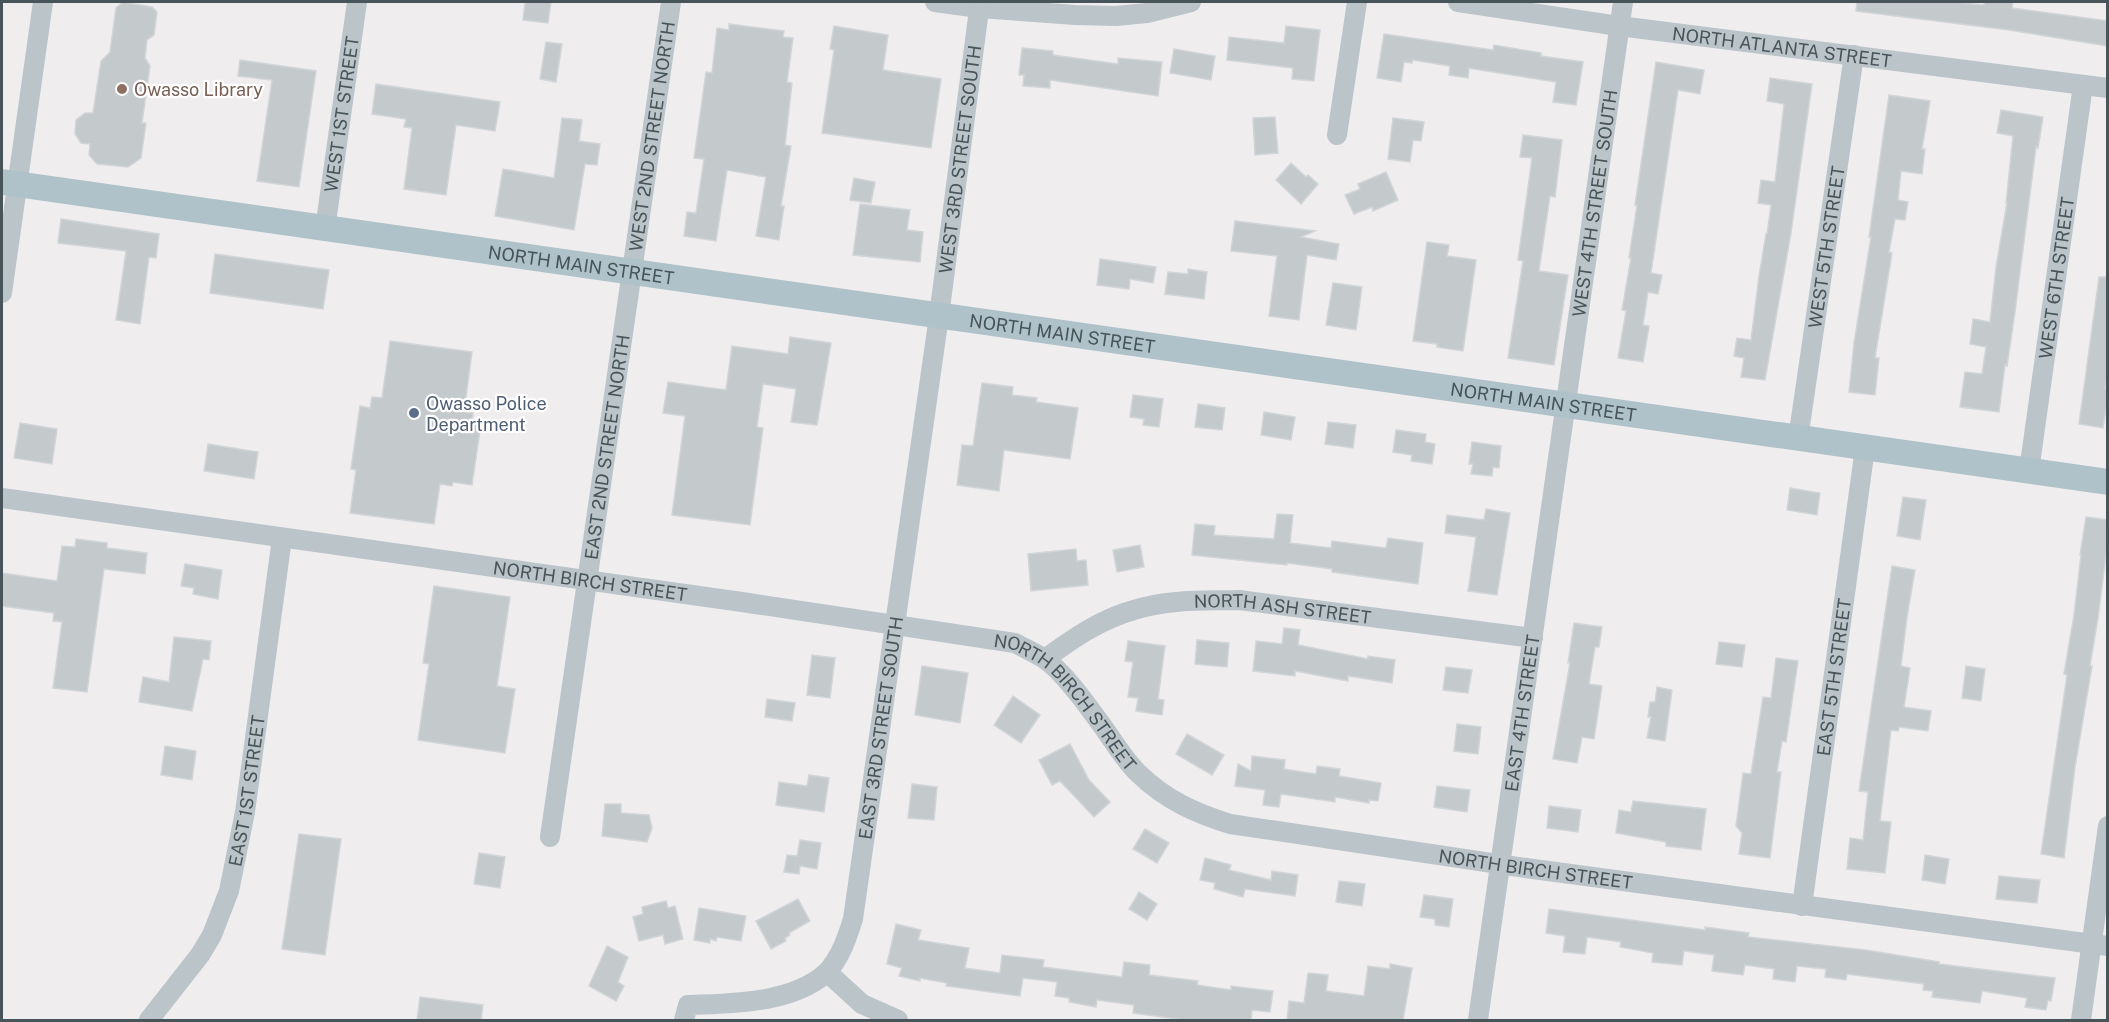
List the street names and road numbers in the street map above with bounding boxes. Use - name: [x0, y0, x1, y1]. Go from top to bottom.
- street label: WEST 2ND STREET NORTH: [624, 20, 679, 253]
- street label: NORTH ATLANTA STREET: [1671, 22, 1893, 71]
- street label: WEST 1ST STREET: [320, 34, 363, 194]
- street label: WEST 3RD STREET SOUTH: [934, 44, 985, 275]
- street label: WEST 4TH STREET SOUTH: [1568, 88, 1621, 318]
- street label: WEST 5TH STREET: [1804, 164, 1848, 330]
- street label: WEST 6TH STREET: [2034, 195, 2078, 360]
- street label: NORTH MAIN STREET: [487, 241, 676, 288]
- street label: NORTH MAIN STREET: [968, 309, 1157, 357]
- street label: EAST 2ND STREET NORTH: [580, 333, 633, 561]
- street label: NORTH MAIN STREET: [1449, 378, 1638, 425]
- street label: NORTH BIRCH STREET: [492, 557, 689, 605]
- street label: NORTH ASH STREET: [1193, 589, 1373, 628]
- street label: EAST 5TH STREET: [1812, 597, 1855, 757]
- street label: EAST 3RD STREET SOUTH: [854, 615, 907, 841]
- street label: NORTH BIRCH STREET: [993, 629, 1141, 775]
- street label: EAST 4TH STREET: [1500, 633, 1543, 793]
- street label: EAST 1ST STREET: [224, 714, 269, 868]
- street label: NORTH BIRCH STREET: [1437, 845, 1634, 893]

